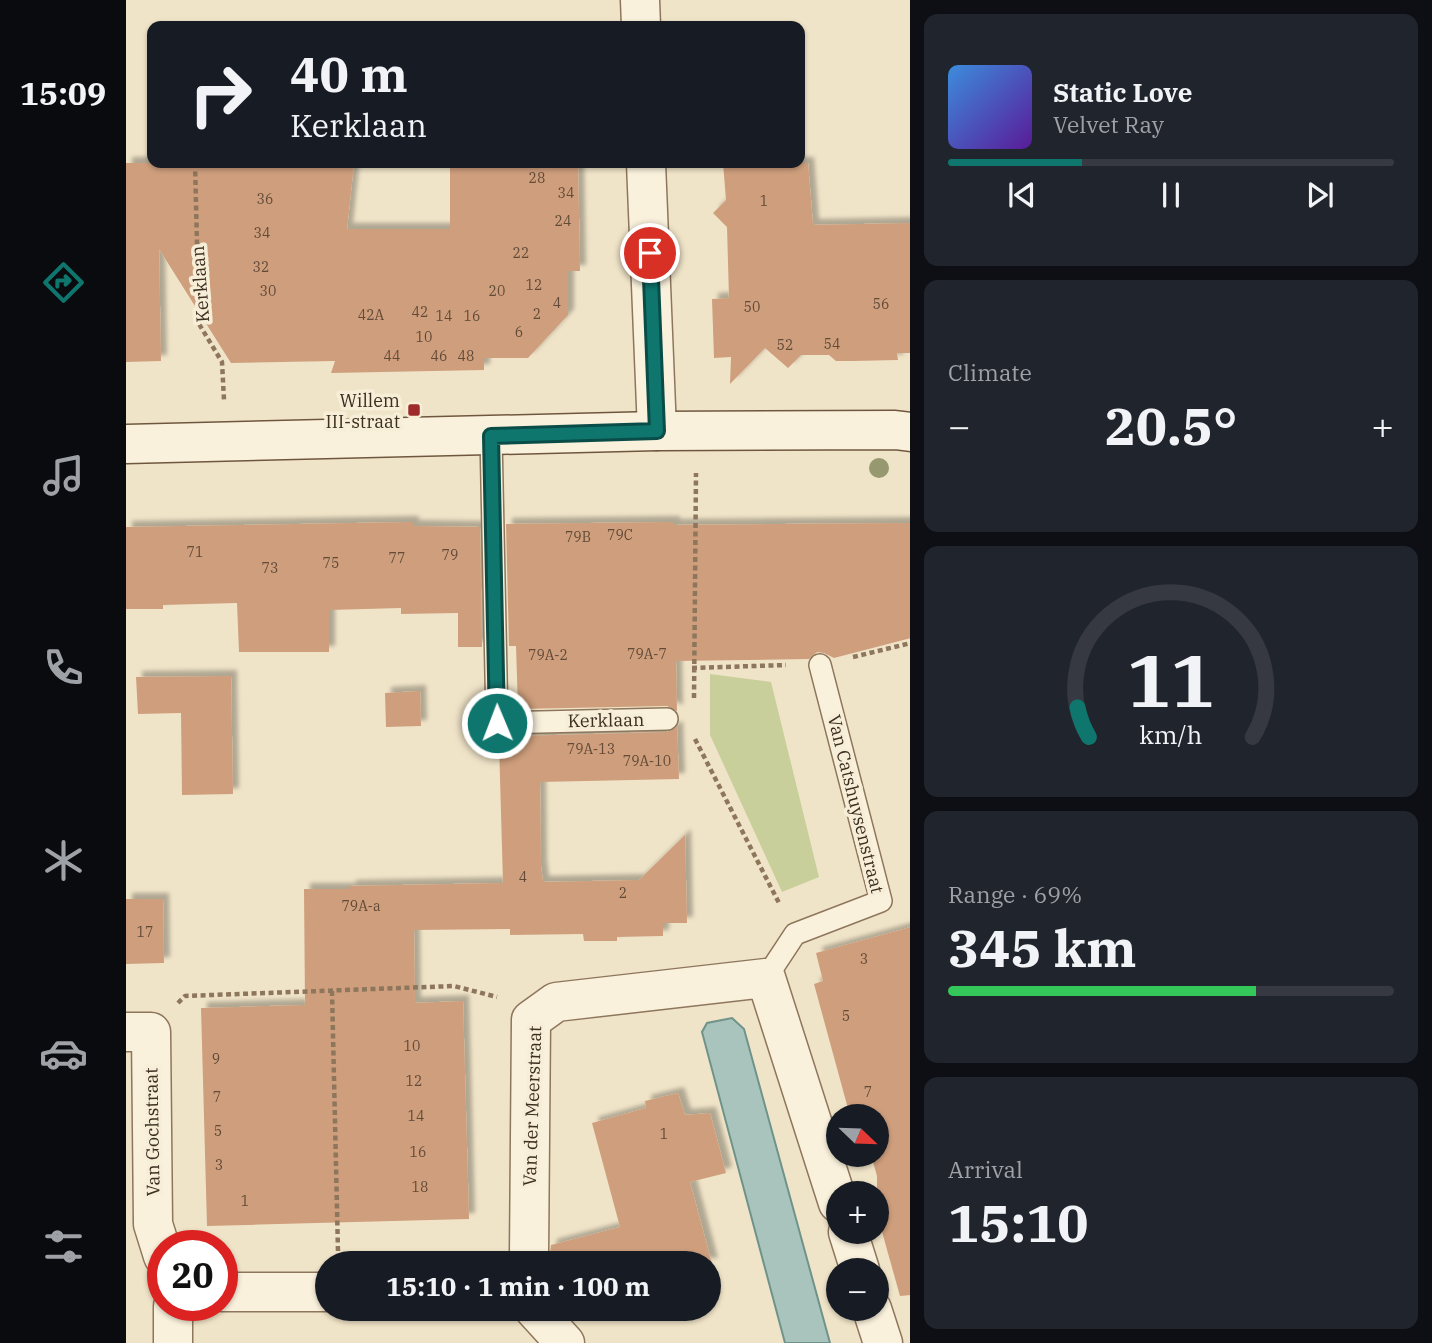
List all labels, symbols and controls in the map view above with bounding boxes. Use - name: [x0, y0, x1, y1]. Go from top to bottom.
- text: 40 m: [290, 42, 408, 105]
- icon: right: [175, 49, 266, 140]
- text: 15:09: [20, 72, 106, 114]
- text: Static Love: [1053, 75, 1192, 109]
- text: Kerklaan: [290, 104, 427, 146]
- text: Velvet Ray: [1053, 109, 1164, 139]
- house number: 28: [529, 169, 545, 187]
- icon: previous: [1003, 176, 1041, 214]
- icon: pause: [1152, 176, 1190, 214]
- icon: next: [1301, 176, 1339, 214]
- house number: 34: [558, 184, 574, 202]
- house number: 36: [257, 190, 273, 208]
- house number: 1: [760, 192, 768, 210]
- house number: 24: [555, 212, 571, 230]
- pin: [620, 223, 680, 283]
- house number: 34: [254, 224, 270, 242]
- icon: arrive: [631, 234, 669, 272]
- house number: 22: [513, 244, 529, 262]
- street label: Kerklaan: [186, 245, 214, 323]
- icon: directions: [39, 258, 88, 307]
- house number: 32: [253, 258, 269, 276]
- house number: 12: [526, 276, 542, 294]
- house number: 30: [260, 282, 276, 300]
- house number: 20: [489, 282, 505, 300]
- house number: 4: [553, 294, 561, 312]
- house number: 56: [873, 295, 889, 313]
- house number: 50: [744, 298, 760, 316]
- house number: 42: [412, 303, 428, 321]
- house number: 2: [533, 305, 541, 323]
- house number: 42A: [358, 306, 385, 324]
- house number: 14: [436, 307, 452, 325]
- house number: 16: [464, 307, 480, 325]
- house number: 6: [515, 323, 523, 341]
- house number: 10: [416, 328, 432, 346]
- house number: 54: [824, 335, 840, 353]
- house number: 52: [777, 336, 793, 354]
- house number: 44: [384, 347, 400, 365]
- house number: 46: [431, 347, 447, 365]
- house number: 48: [458, 347, 474, 365]
- text: Climate: [948, 357, 1032, 387]
- place label: Willem III-straat: [325, 389, 400, 433]
- text: 20.5°: [1105, 392, 1237, 459]
- text: −: [948, 401, 971, 450]
- text: +: [1371, 401, 1394, 450]
- marker: Willem III-straat: [406, 402, 422, 418]
- icon: music: [39, 451, 88, 500]
- house number: 79C: [607, 526, 633, 544]
- house number: 79B: [565, 528, 591, 546]
- house number: 71: [187, 543, 203, 561]
- house number: 79: [442, 546, 458, 564]
- house number: 77: [389, 549, 405, 567]
- house number: 75: [323, 554, 339, 572]
- house number: 73: [262, 559, 278, 577]
- text: 11: [1127, 633, 1215, 728]
- icon: phone: [39, 643, 88, 692]
- house number: 79A-7: [627, 645, 667, 663]
- house number: 79A-2: [528, 646, 568, 664]
- position arrow: [460, 686, 534, 760]
- street label: Kerklaan: [567, 708, 645, 732]
- street label: Van Catshuysenstraat: [823, 712, 889, 896]
- text: km/h: [1139, 718, 1203, 751]
- house number: 79A-13: [567, 740, 615, 758]
- house number: 79A-10: [623, 752, 671, 770]
- icon: climate: [39, 836, 88, 885]
- house number: 4: [519, 868, 527, 886]
- text: Range · 69%: [948, 879, 1082, 909]
- house number: 2: [619, 884, 627, 902]
- house number: 79A-a: [341, 897, 381, 915]
- text: 345 km: [948, 914, 1137, 981]
- house number: 17: [137, 923, 153, 941]
- house number: 3: [860, 950, 868, 968]
- house number: 5: [842, 1007, 850, 1025]
- street label: Van der Meerstraat: [518, 1025, 546, 1187]
- icon: car: [39, 1029, 88, 1078]
- house number: 10: [404, 1037, 420, 1055]
- house number: 9: [212, 1050, 220, 1068]
- street label: Van Gochstraat: [139, 1067, 165, 1197]
- house number: 12: [406, 1072, 422, 1090]
- house number: 7: [864, 1083, 872, 1101]
- house number: 7: [213, 1088, 221, 1106]
- north arrow: [826, 1104, 889, 1167]
- map controls: [826, 1104, 889, 1321]
- house number: 14: [408, 1107, 424, 1125]
- house number: 5: [214, 1122, 222, 1140]
- house number: 1: [660, 1125, 668, 1143]
- house number: 16: [410, 1143, 426, 1161]
- text: Arrival: [948, 1154, 1023, 1184]
- house number: 3: [215, 1156, 223, 1174]
- house number: 18: [412, 1178, 428, 1196]
- button: +: [826, 1181, 889, 1244]
- text: 15:10: [948, 1189, 1089, 1256]
- house number: 1: [241, 1192, 249, 1210]
- icon: filters: [39, 1222, 88, 1271]
- speed limit sign: 20: [147, 1230, 238, 1321]
- button: −: [826, 1258, 889, 1321]
- text: 15:10 · 1 min · 100 m: [386, 1269, 650, 1303]

